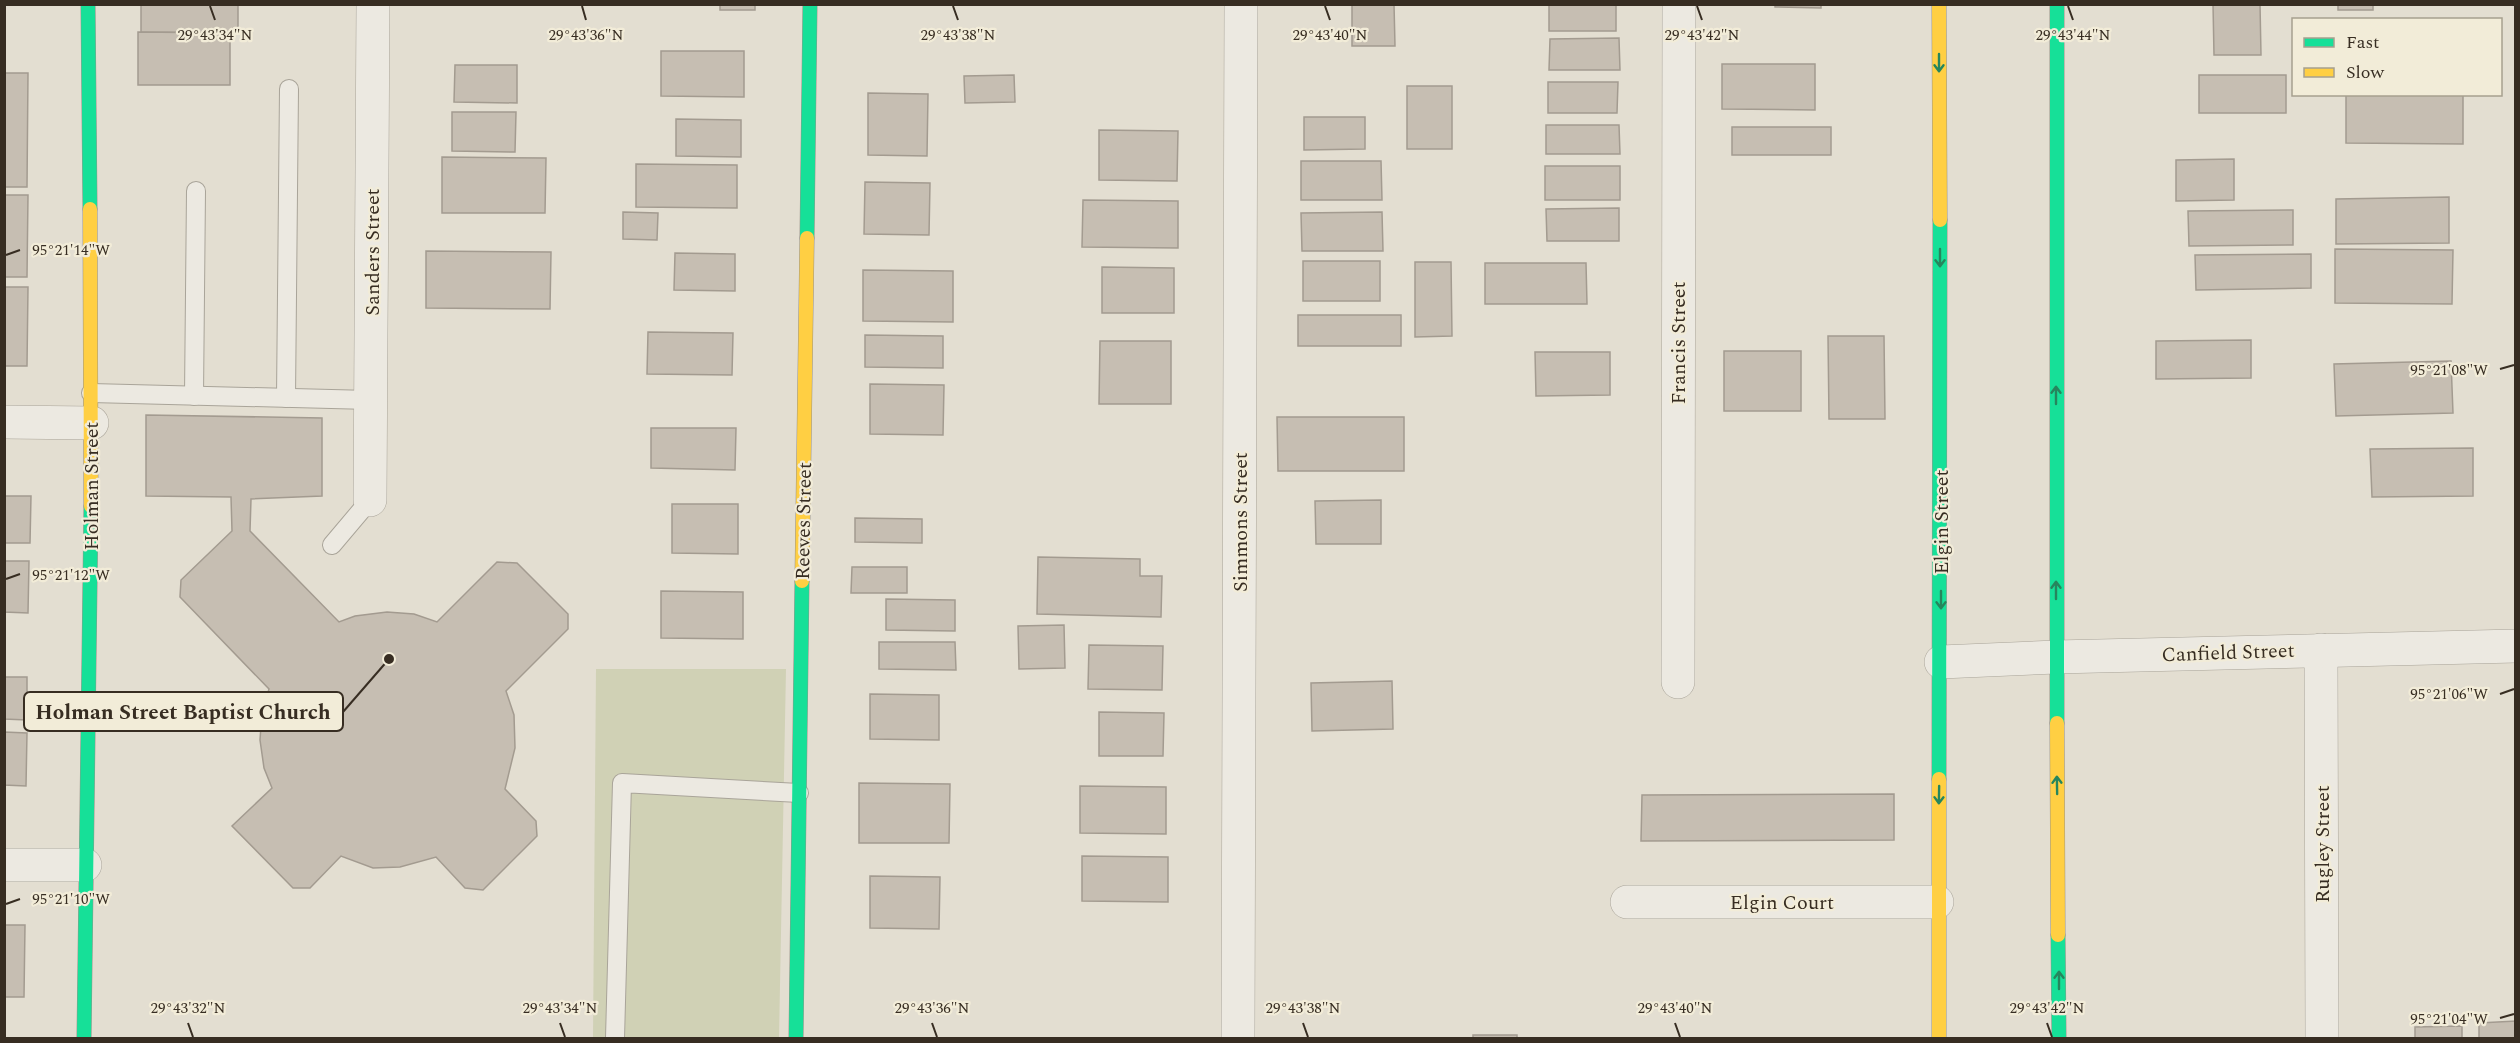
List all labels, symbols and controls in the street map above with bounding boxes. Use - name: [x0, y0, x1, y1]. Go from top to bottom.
- legend: [2292, 18, 2502, 96]
- text: 29°43'34"N: [178, 24, 253, 47]
- text: 29°43'36"N: [549, 24, 624, 47]
- text: 29°43'38"N: [921, 24, 996, 47]
- text: 29°43'40"N: [1293, 24, 1368, 47]
- text: 29°43'42"N: [1665, 24, 1740, 47]
- text: 29°43'44"N: [2036, 24, 2111, 47]
- text: Fast: [2346, 29, 2379, 56]
- one-way arrow: [1933, 52, 1945, 72]
- text: Slow: [2346, 59, 2385, 86]
- street label: Sanders Street: [358, 188, 388, 316]
- text: 95°21'14"W: [32, 239, 110, 262]
- one-way arrow: [1934, 247, 1946, 267]
- street label: Francis Street: [1664, 281, 1694, 405]
- text: 95°21'08"W: [2410, 359, 2488, 382]
- one-way arrow: [2050, 386, 2062, 406]
- street label: Holman Street: [77, 422, 107, 550]
- street label: Simmons Street: [1226, 452, 1256, 592]
- street label: Reeves Street: [788, 462, 820, 580]
- street label: Elgin Street: [1927, 469, 1957, 575]
- text: 95°21'12"W: [32, 564, 110, 587]
- one-way arrow: [2050, 581, 2062, 601]
- one-way arrow: [1935, 589, 1947, 609]
- street label: Canfield Street: [2161, 636, 2295, 670]
- text: 95°21'06"W: [2410, 683, 2488, 706]
- callout: Holman Street Baptist Church: [24, 692, 343, 731]
- text: Holman Street Baptist Church: [35, 697, 331, 729]
- one-way arrow: [2052, 776, 2063, 796]
- one-way arrow: [1933, 784, 1945, 804]
- street label: Rugley Street: [2308, 785, 2338, 903]
- text: 95°21'10"W: [32, 888, 110, 911]
- street label: Elgin Court: [1730, 888, 1834, 918]
- one-way arrow: [2053, 971, 2065, 991]
- text: 29°43'32"N: [151, 997, 226, 1020]
- text: 29°43'34"N: [523, 997, 598, 1020]
- text: 29°43'36"N: [895, 997, 970, 1020]
- text: 29°43'38"N: [1266, 997, 1341, 1020]
- text: 29°43'40"N: [1638, 997, 1713, 1020]
- text: 29°43'42"N: [2010, 997, 2085, 1020]
- text: 95°21'04"W: [2410, 1008, 2488, 1031]

